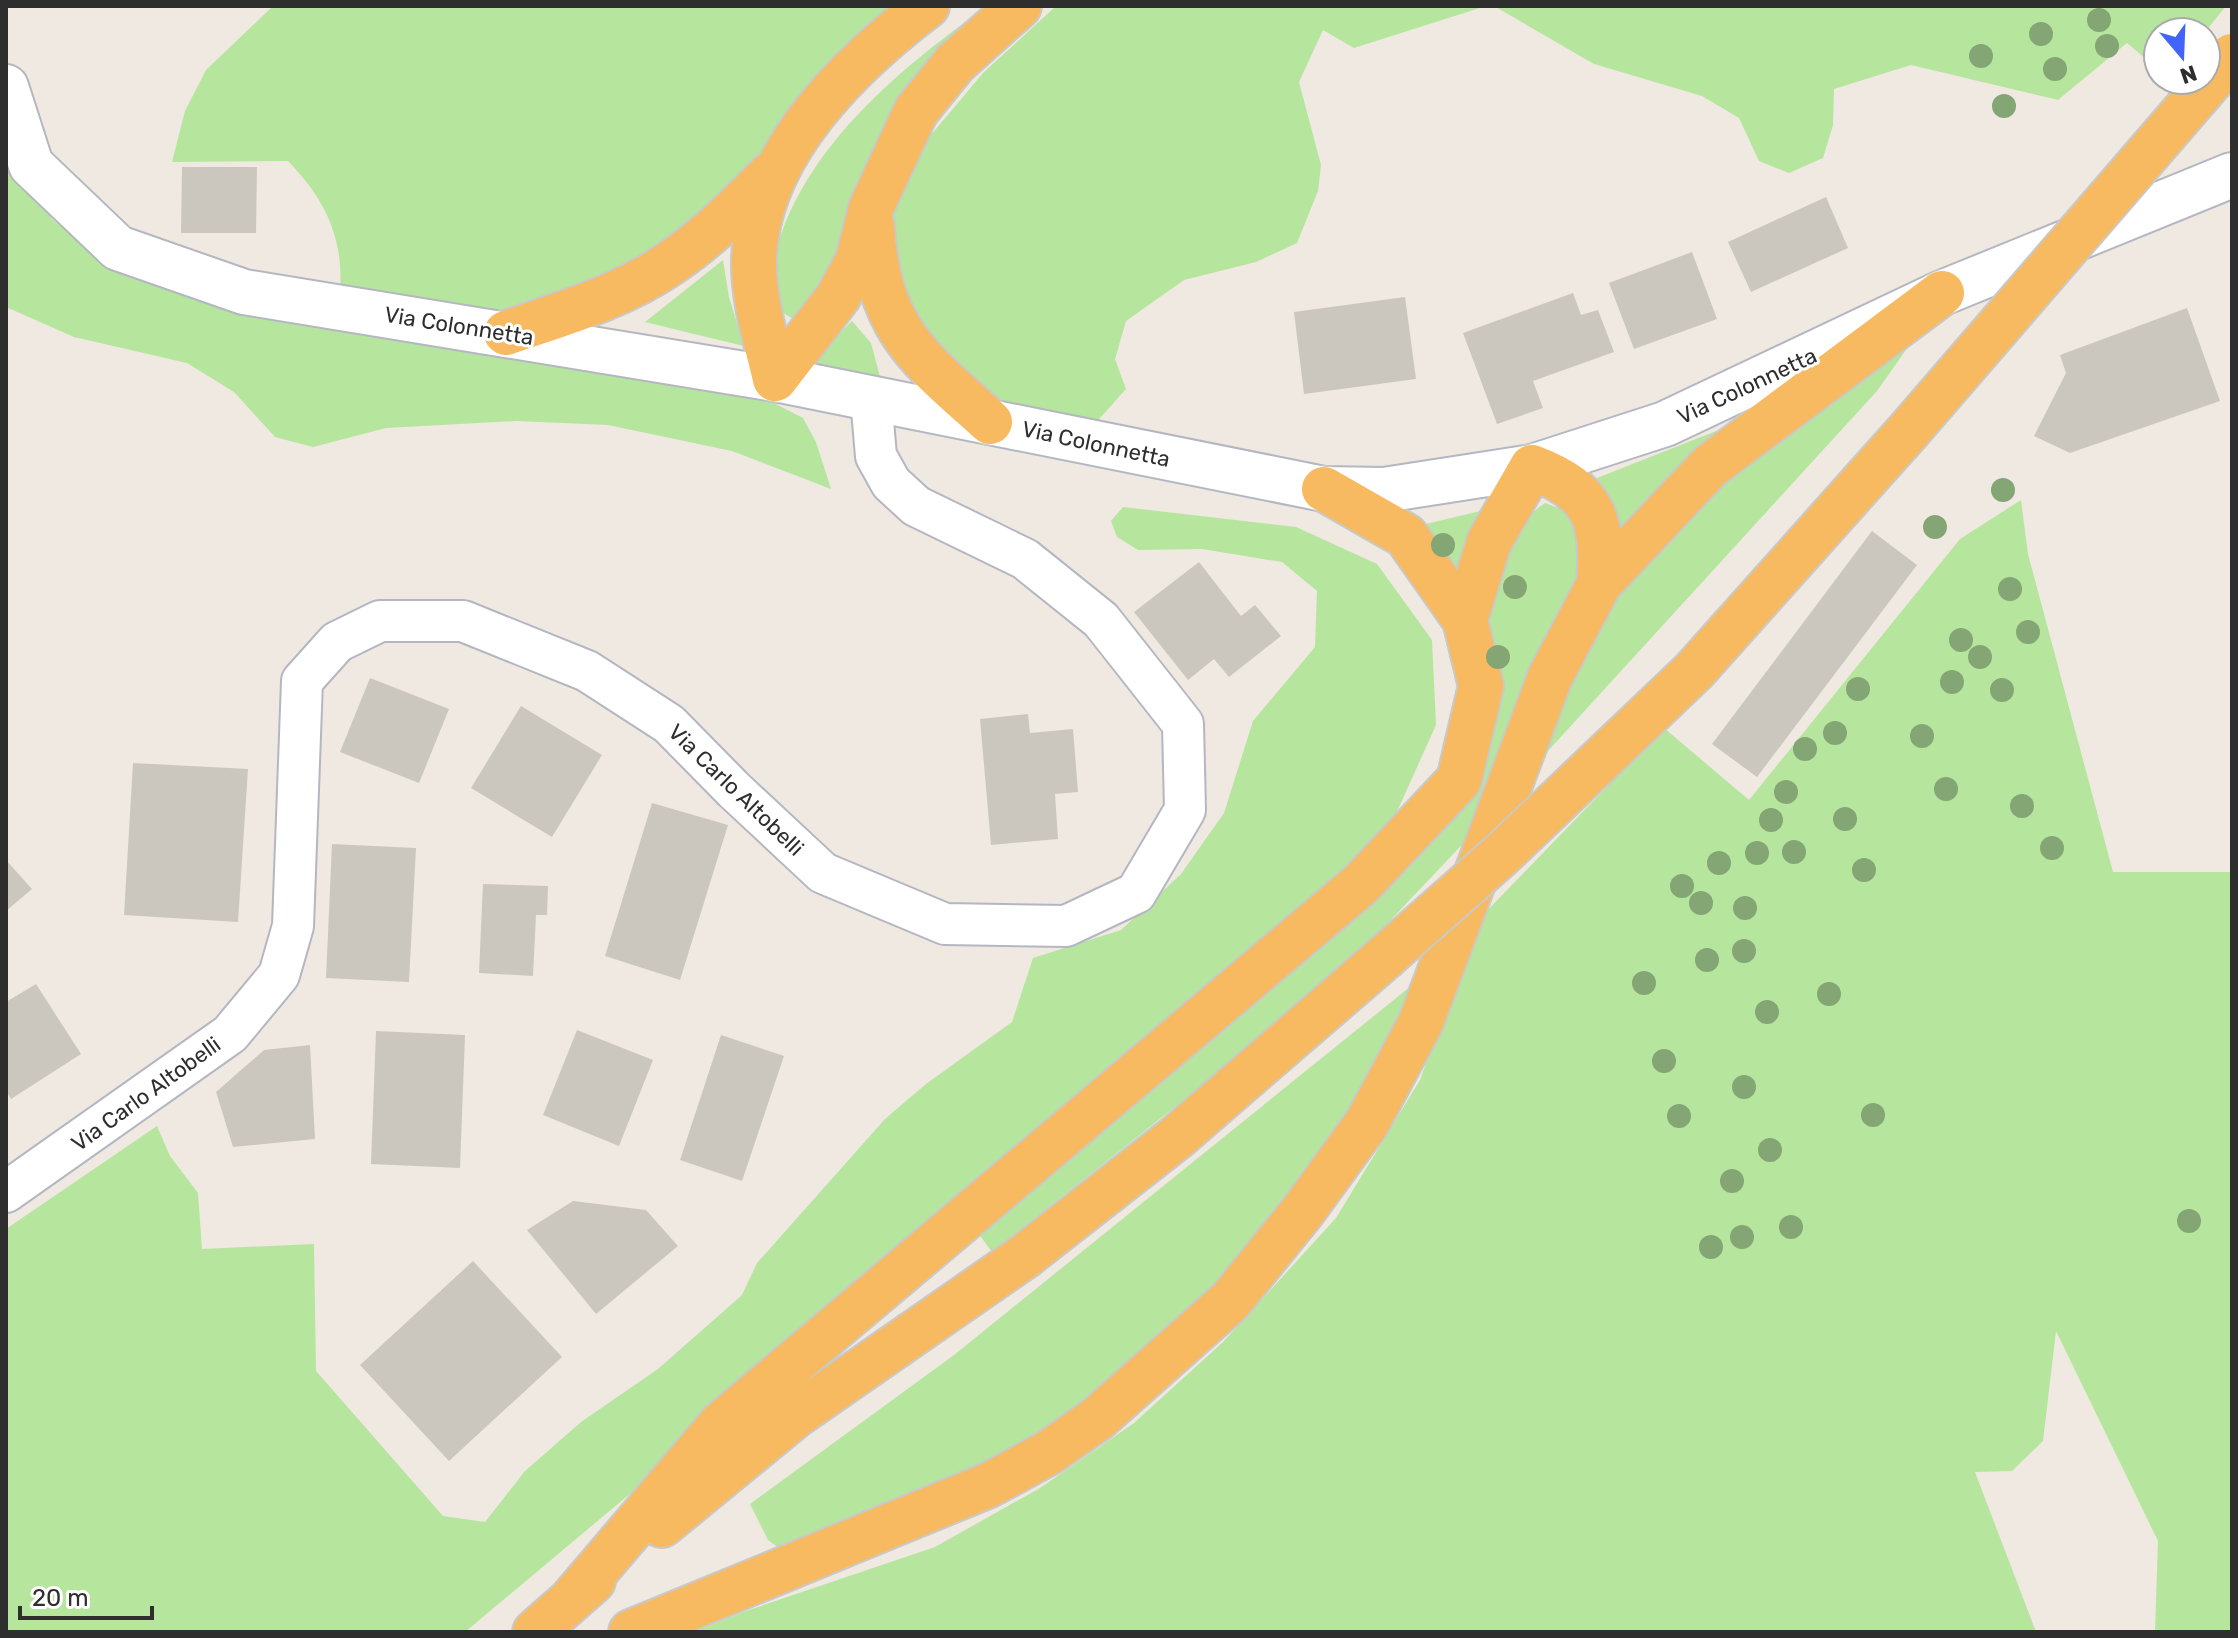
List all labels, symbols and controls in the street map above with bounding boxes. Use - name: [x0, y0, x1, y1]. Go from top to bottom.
- north arrow: [2142, 16, 2222, 96]
- text: N: [2176, 59, 2200, 90]
- street label: Via Colonnetta: [382, 301, 536, 351]
- street label: Via Colonnetta: [1673, 342, 1821, 430]
- street label: Via Colonnetta: [1019, 415, 1173, 473]
- street label: Via Carlo Altobelli: [663, 719, 809, 861]
- street label: Via Carlo Altobelli: [66, 1031, 226, 1157]
- scale bar: [20, 1570, 152, 1620]
- text: 20 m: [32, 1584, 89, 1612]

